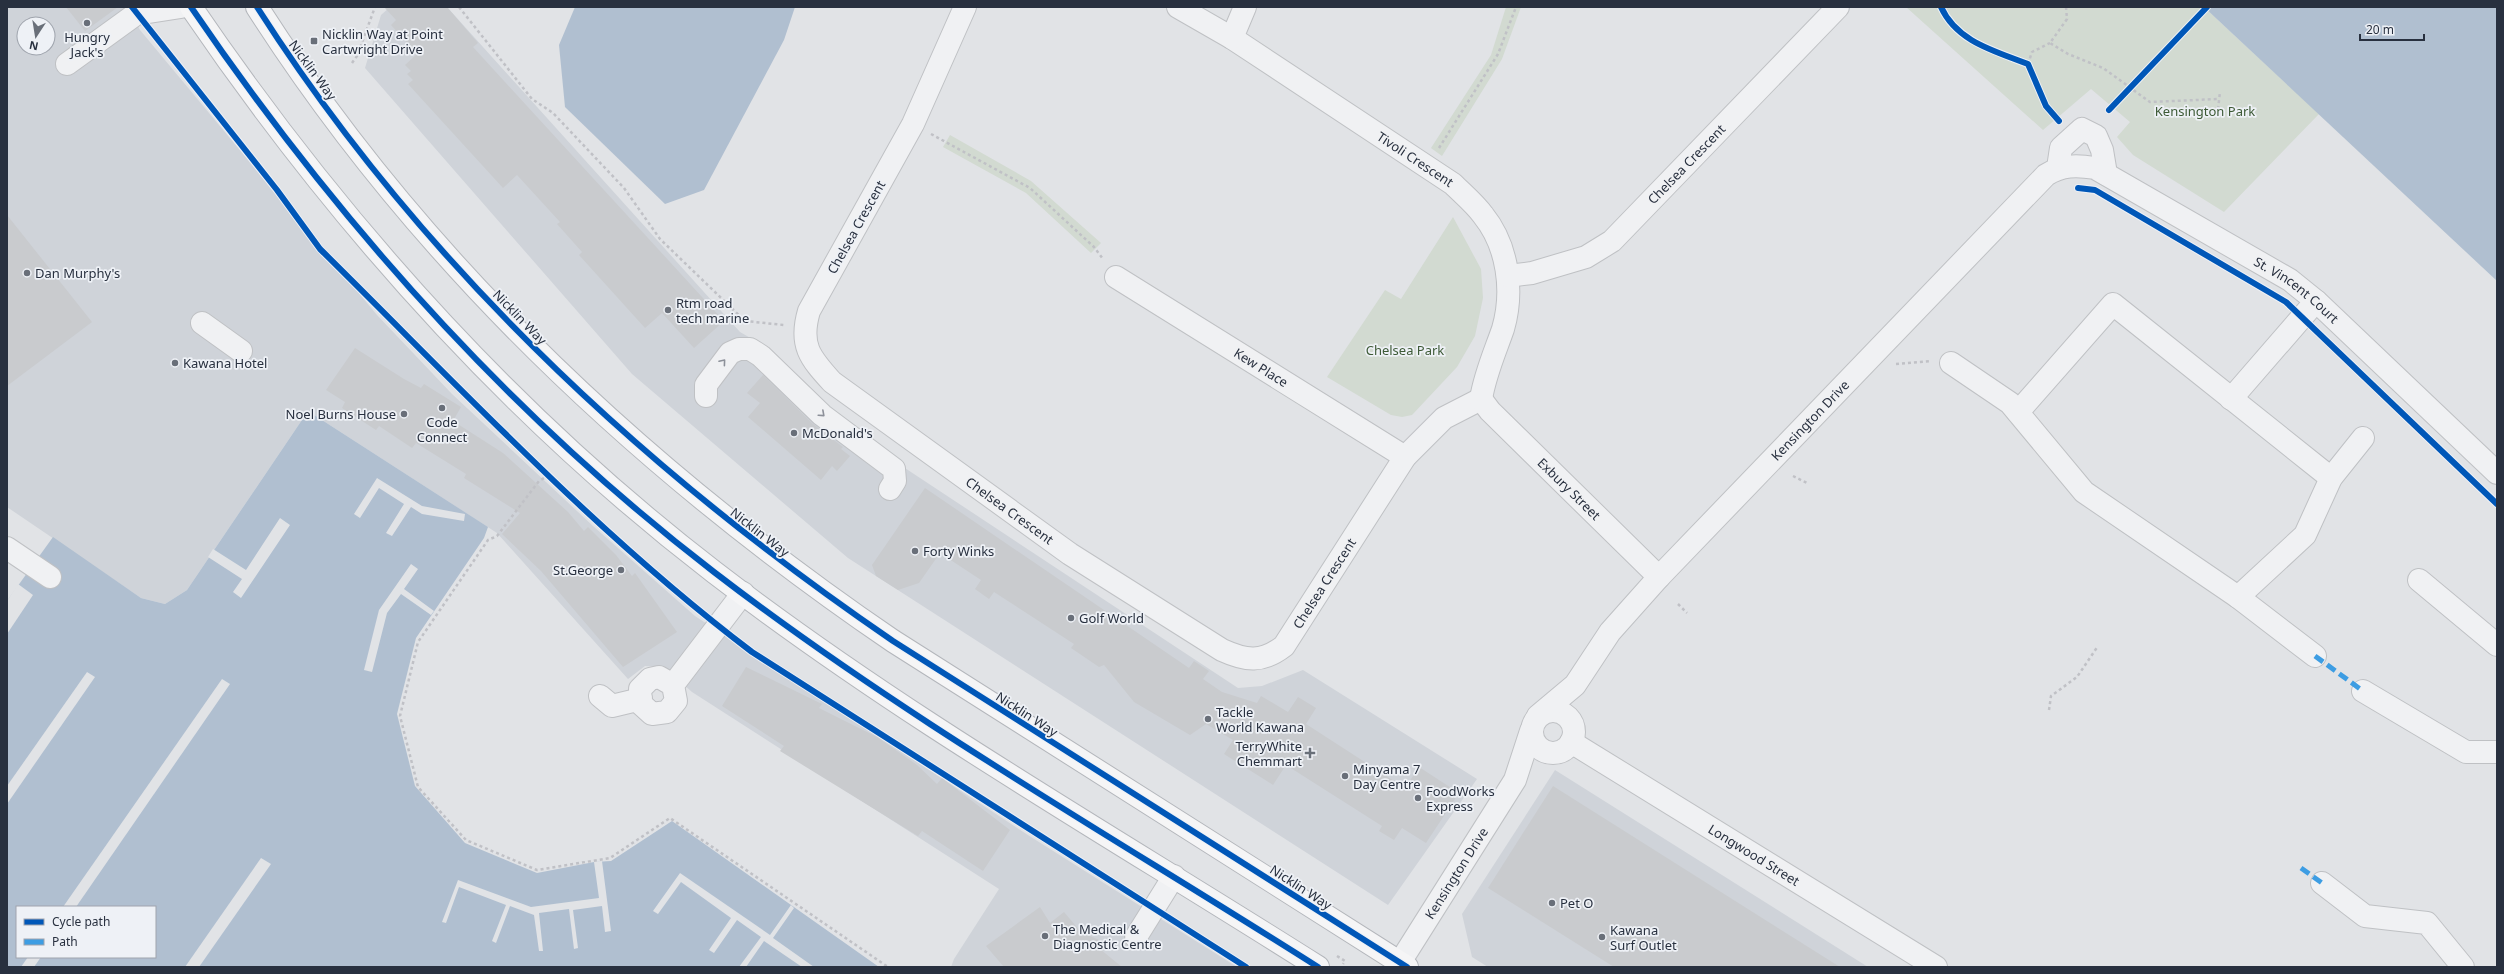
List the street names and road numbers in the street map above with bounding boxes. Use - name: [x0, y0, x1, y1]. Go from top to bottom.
- street label: Nicklin Way: [285, 36, 341, 104]
- street label: Chelsea Crescent: [1644, 120, 1729, 208]
- street label: Tivoli Crescent: [1373, 127, 1457, 191]
- street label: Chelsea Crescent: [823, 177, 889, 277]
- street label: St. Vincent Court: [2251, 252, 2343, 327]
- street label: Nicklin Way: [489, 285, 551, 349]
- street label: Kew Place: [1231, 344, 1292, 391]
- street label: Kensington Drive: [1767, 376, 1853, 464]
- street label: Exbury Street: [1534, 454, 1605, 524]
- street label: Chelsea Crescent: [962, 473, 1058, 549]
- street label: Nicklin Way: [727, 503, 794, 561]
- street label: Chelsea Crescent: [1288, 534, 1360, 632]
- street label: Nicklin Way: [993, 687, 1062, 741]
- street label: Longwood Street: [1705, 820, 1803, 890]
- street label: Kensington Drive: [1421, 824, 1492, 922]
- street label: Nicklin Way: [1267, 860, 1336, 914]

